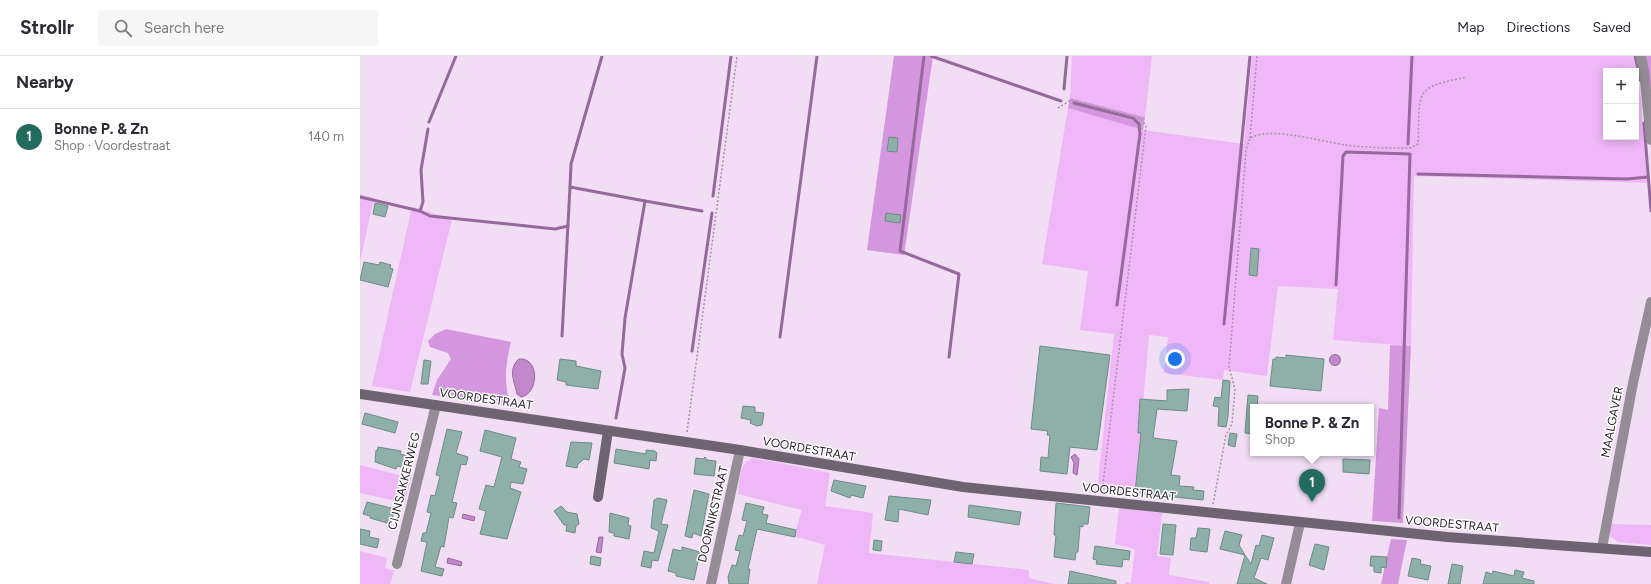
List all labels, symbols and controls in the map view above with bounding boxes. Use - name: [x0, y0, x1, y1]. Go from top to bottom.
- search box: [98, 10, 378, 46]
- text: Strollr: [20, 16, 74, 39]
- icon: search: [112, 17, 134, 39]
- text: Search here: [144, 19, 224, 37]
- text: Map: [1457, 19, 1485, 36]
- text: Directions: [1507, 19, 1570, 36]
- text: Saved: [1592, 19, 1631, 36]
- map controls: [1603, 68, 1639, 140]
- button: +: [1603, 68, 1639, 104]
- text: Nearby: [16, 72, 74, 92]
- button: −: [1603, 104, 1639, 140]
- text: Bonne P. & Zn: [54, 120, 148, 138]
- text: 1: [26, 129, 32, 144]
- text: 140 m: [308, 129, 344, 144]
- text: Shop · Voordestraat: [54, 138, 170, 153]
- your location: [1165, 349, 1185, 369]
- street label: MAALGAVER: [1598, 385, 1626, 459]
- street label: VOORDESTRAAT: [438, 386, 534, 413]
- popup: [1250, 404, 1374, 456]
- text: Bonne P. & Zn: [1265, 414, 1359, 432]
- street label: CIJNSAKKERWEG: [385, 431, 423, 531]
- text: Shop: [1265, 432, 1295, 447]
- street label: VOORDESTRAAT: [761, 434, 857, 464]
- street label: DOORNIKSTRAAT: [695, 464, 731, 564]
- pin: 1: [1299, 469, 1325, 502]
- street label: VOORDESTRAAT: [1082, 480, 1177, 504]
- street label: VOORDESTRAAT: [1405, 513, 1500, 535]

